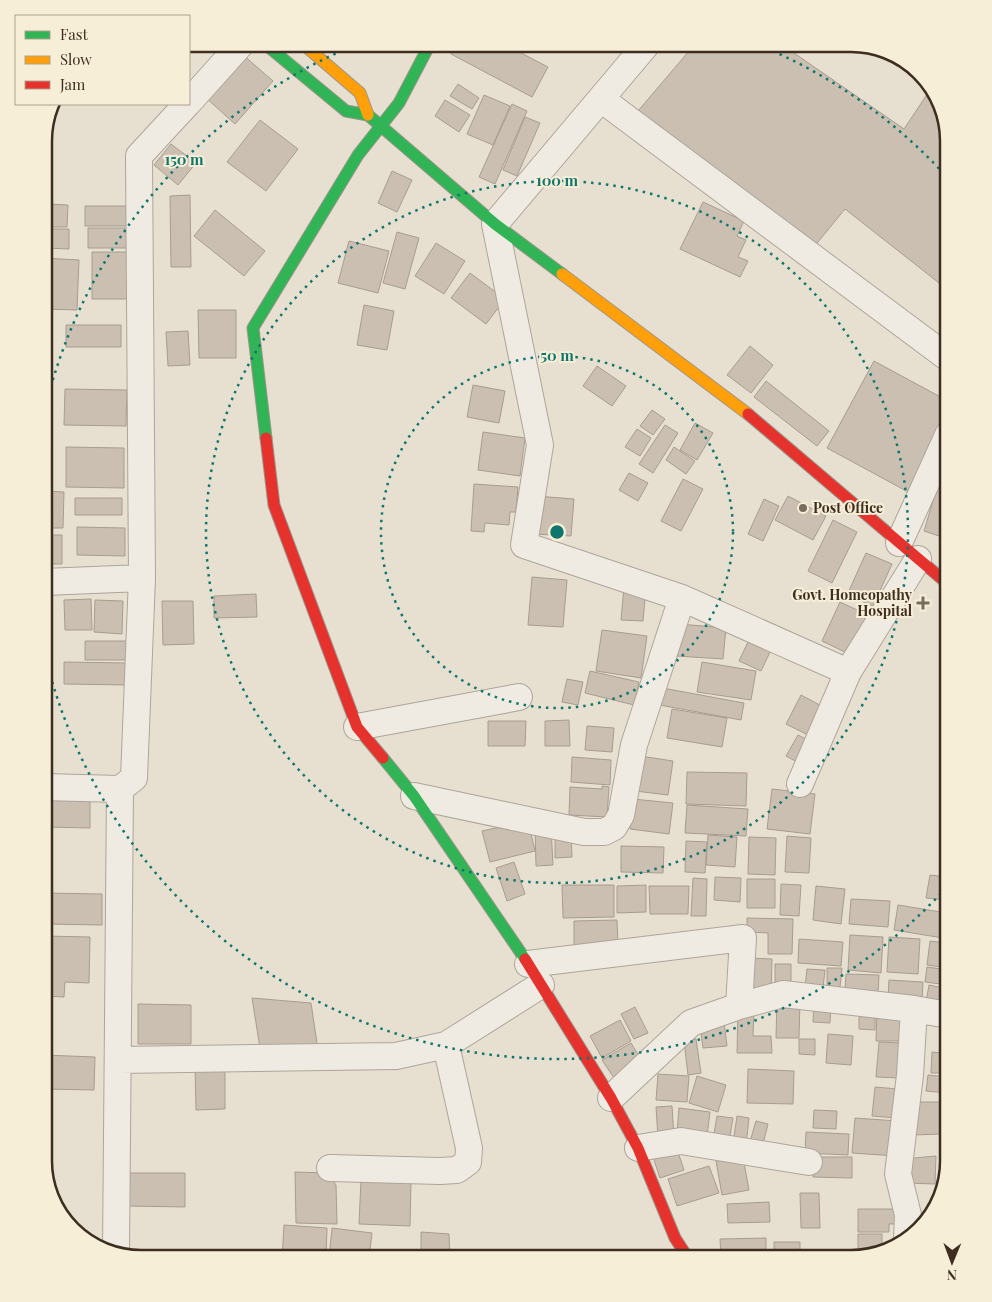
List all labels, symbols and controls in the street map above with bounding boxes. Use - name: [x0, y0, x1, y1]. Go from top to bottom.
- legend: [15, 15, 190, 105]
- text: Fast: [60, 24, 89, 44]
- text: Slow: [60, 49, 92, 69]
- text: Jam: [59, 74, 86, 94]
- text: 150 m: [164, 149, 204, 169]
- text: 100 m: [536, 170, 579, 190]
- text: 50 m: [540, 345, 574, 365]
- place label: Post Office: [813, 498, 883, 517]
- marker: Post Office: [797, 502, 809, 514]
- centre of rings: [548, 523, 566, 541]
- place label: Govt. Homeopathy Hospital: [792, 585, 913, 620]
- marker: Govt. Homeopathy Hospital: [916, 596, 930, 610]
- north arrow: [927, 1237, 977, 1287]
- text: N: [947, 1266, 957, 1285]

